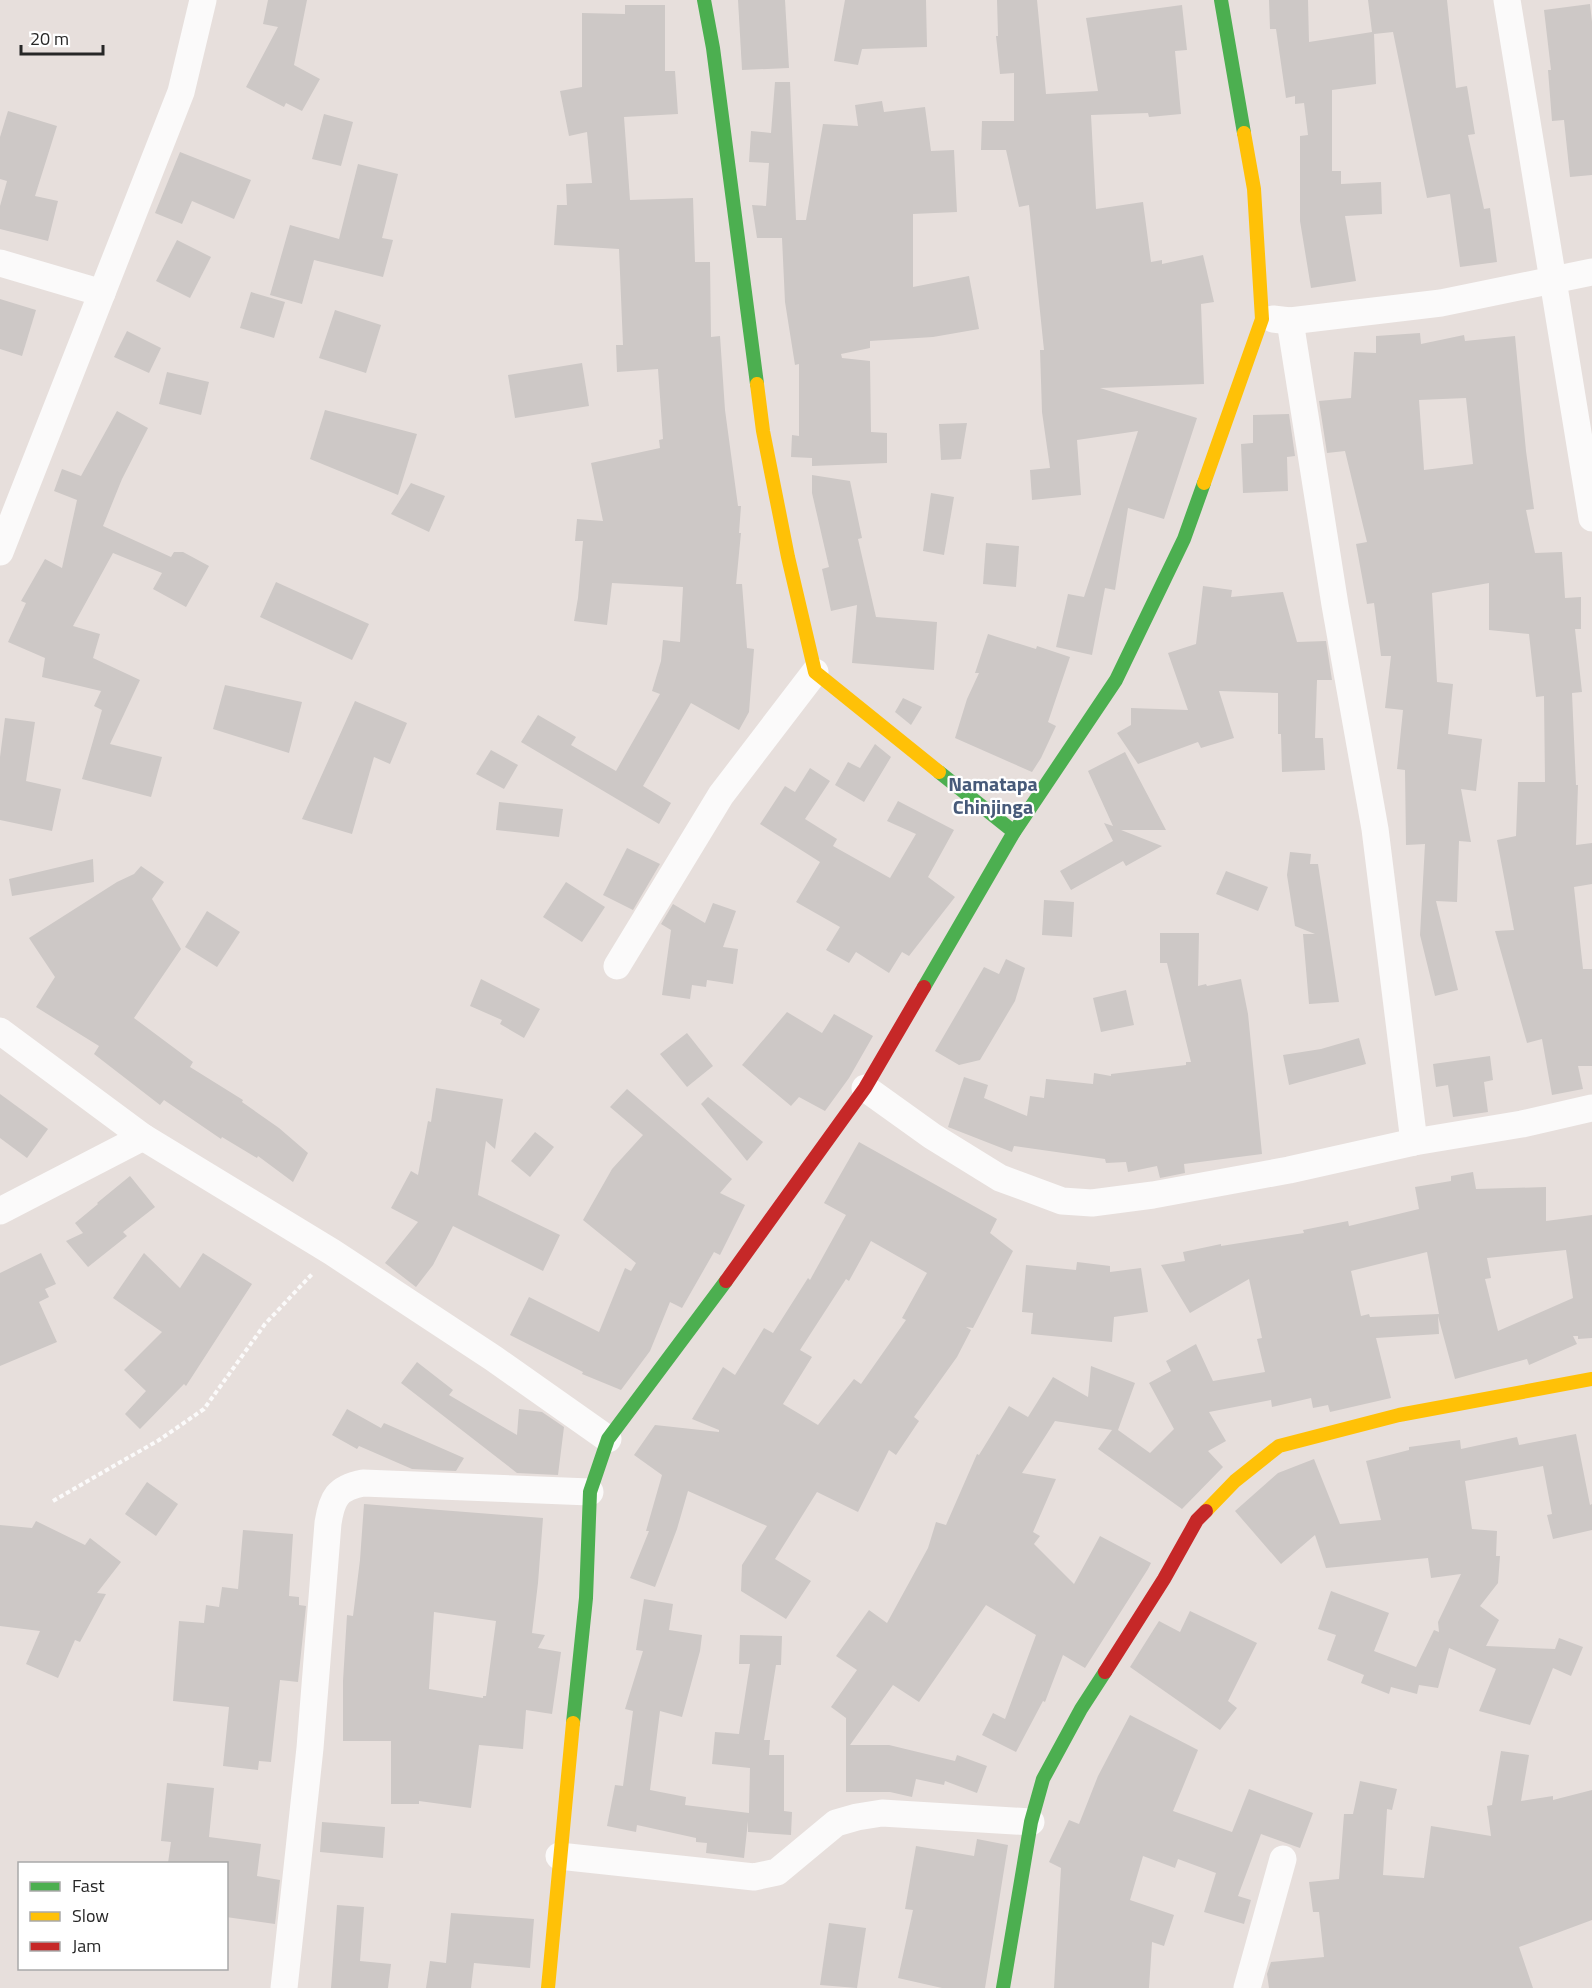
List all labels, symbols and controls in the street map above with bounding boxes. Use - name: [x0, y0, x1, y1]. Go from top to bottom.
- scale bar: [21, 18, 104, 56]
- text: 20 m: [30, 25, 69, 52]
- district label: Namatapa Chinjinga: [948, 768, 1038, 822]
- legend: [18, 1862, 228, 1970]
- text: Fast: [72, 1872, 105, 1899]
- text: Slow: [72, 1902, 109, 1929]
- text: Jam: [72, 1932, 101, 1959]

